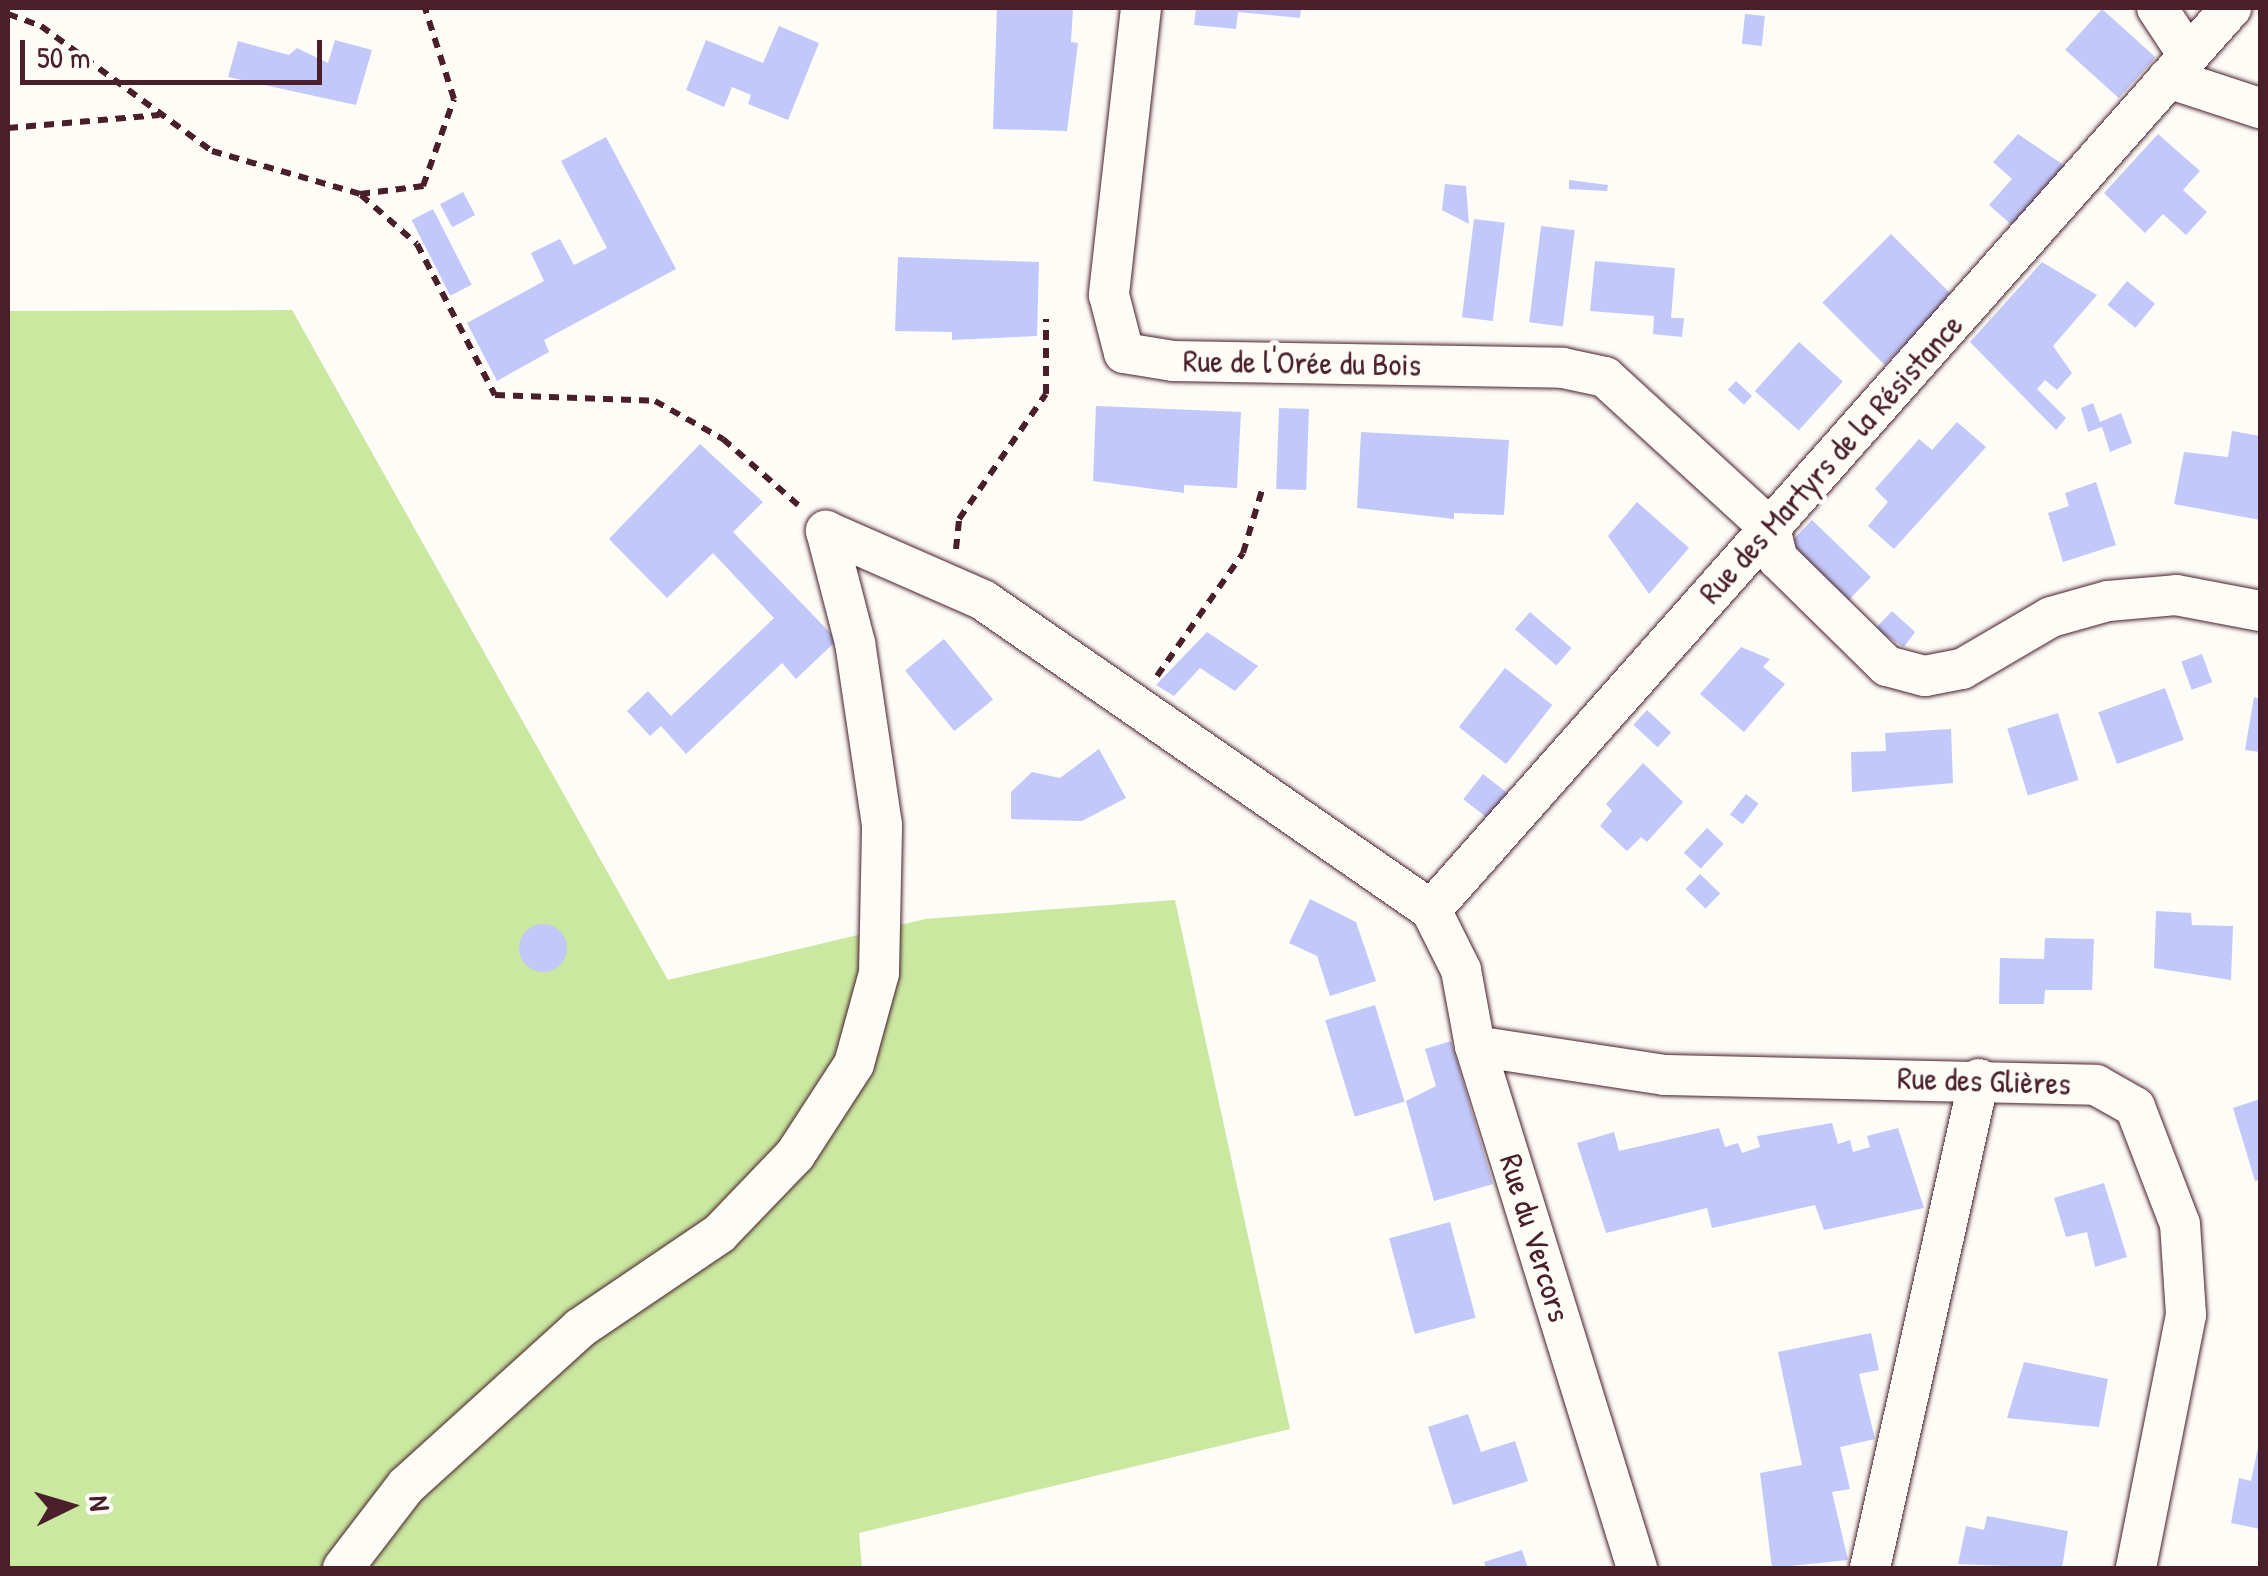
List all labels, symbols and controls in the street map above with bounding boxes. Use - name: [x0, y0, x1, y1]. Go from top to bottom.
- scale bar: [25, 20, 328, 82]
- text: 50 m: [37, 37, 90, 77]
- street label: Rue des Martyrs de la Résistance: [1691, 306, 1971, 612]
- street label: Rue de l'Orée du Bois: [1183, 342, 1421, 384]
- street label: Rue des Glières: [1897, 1059, 2071, 1103]
- street label: Rue du Vercors: [1491, 1150, 1579, 1326]
- north arrow: [20, 1456, 120, 1556]
- text: N: [80, 1494, 119, 1512]

